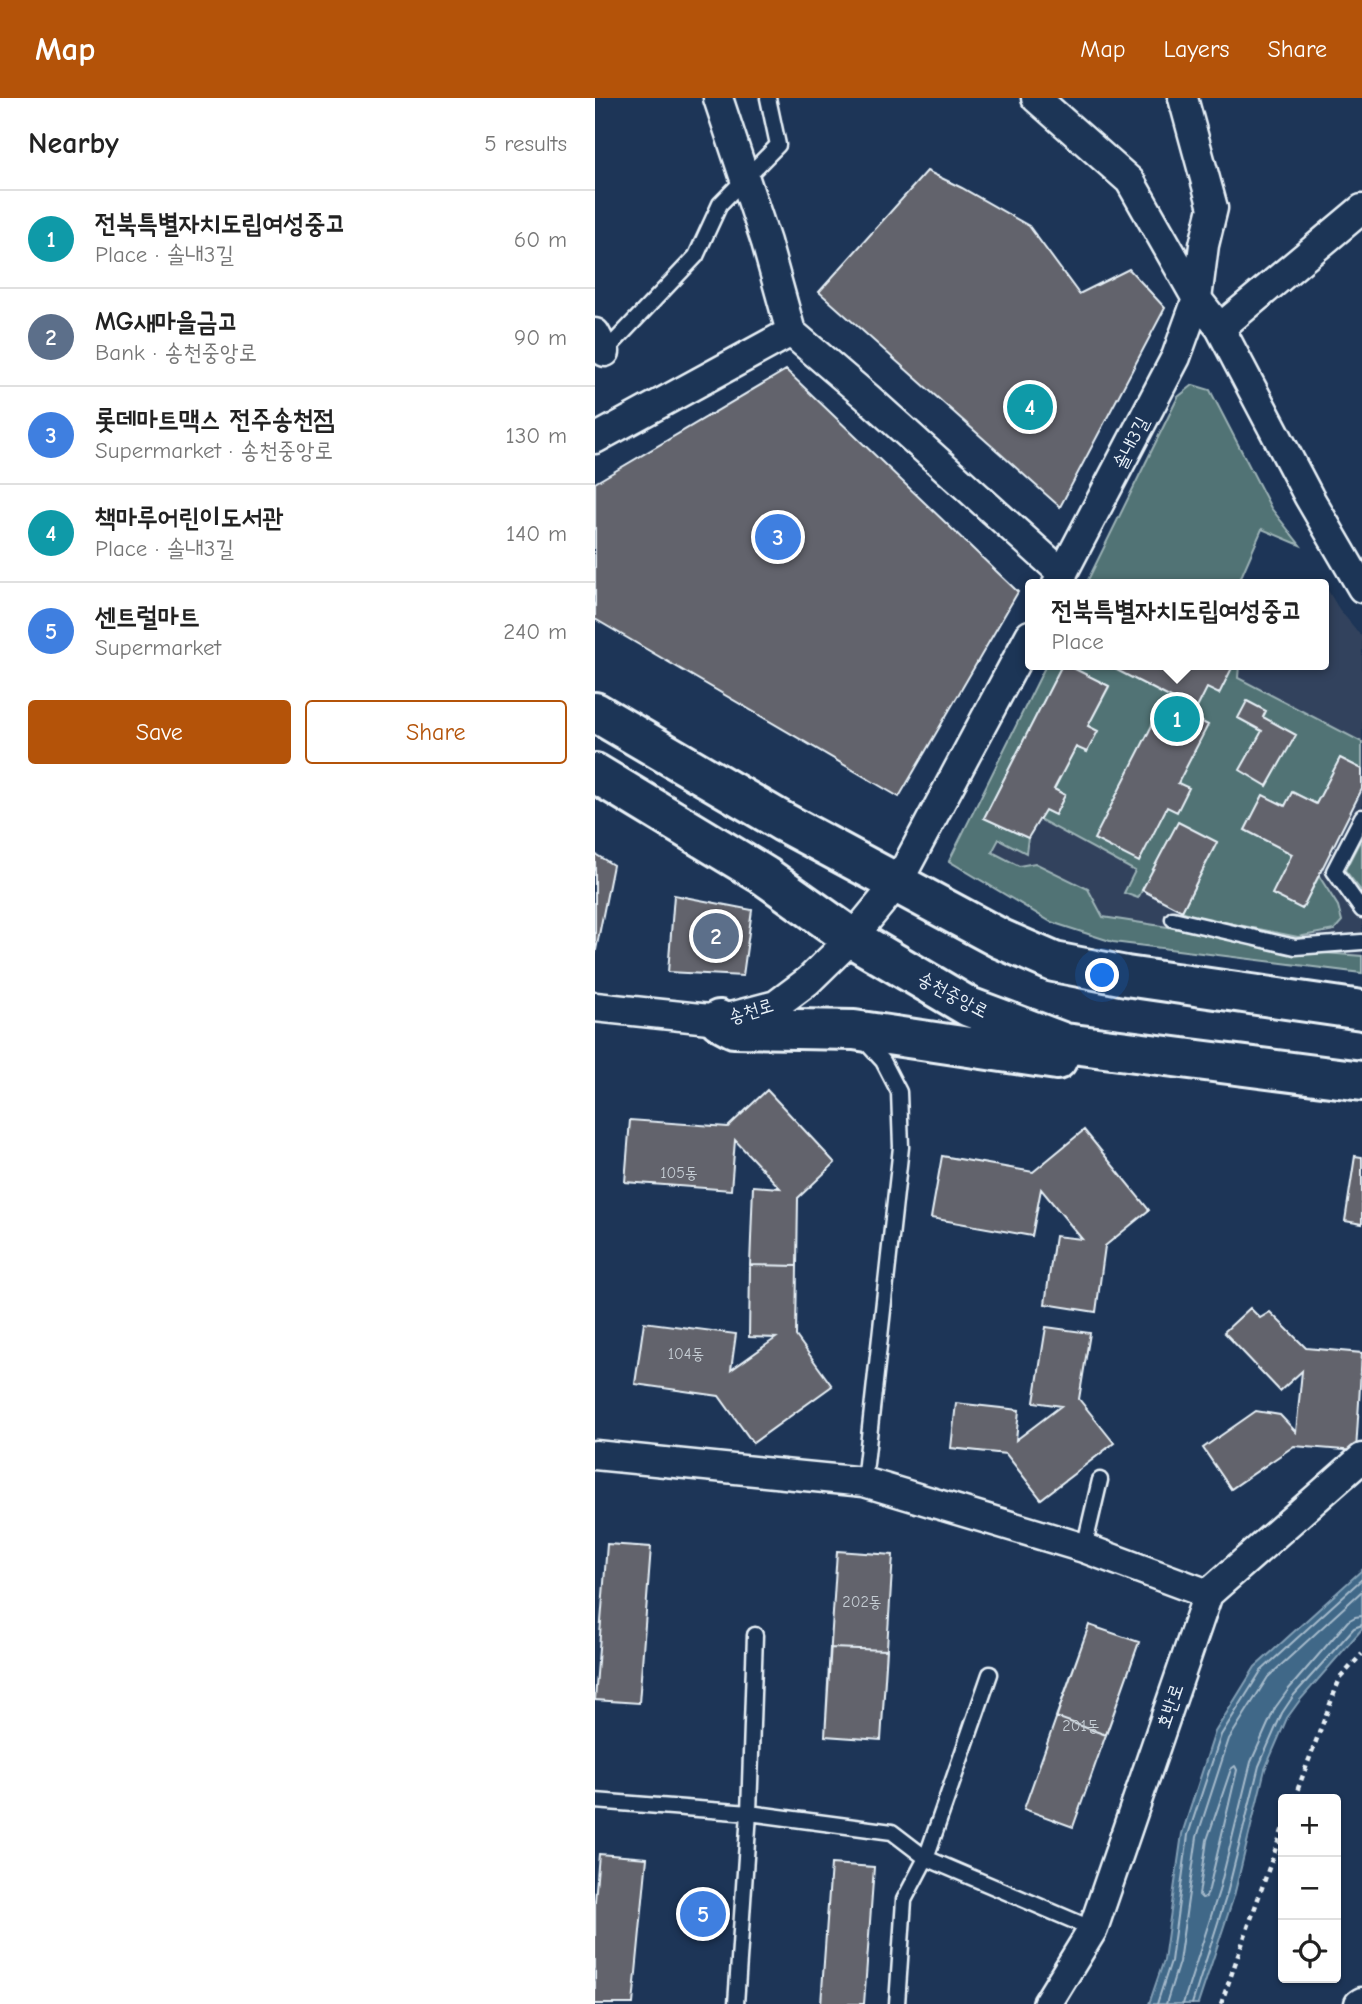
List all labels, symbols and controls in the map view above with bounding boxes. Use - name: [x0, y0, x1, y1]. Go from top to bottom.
- text: Map: [35, 30, 96, 68]
- text: Map: [1080, 35, 1126, 63]
- text: Layers: [1164, 35, 1229, 63]
- text: Share: [1267, 35, 1327, 63]
- text: Nearby: [28, 126, 119, 161]
- text: 5 results: [484, 130, 567, 157]
- text: 전북특별자치도립여성중고: [95, 209, 346, 239]
- text: 1: [46, 226, 56, 253]
- text: 60 m: [514, 226, 567, 253]
- text: Place · 솔내3길: [95, 241, 234, 268]
- text: MG새마을금고: [95, 307, 238, 337]
- text: 2: [45, 324, 57, 351]
- text: 90 m: [514, 324, 567, 351]
- text: Bank · 송천중앙로: [95, 339, 257, 366]
- pin: 4: [1007, 381, 1053, 433]
- text: 롯데마트맥스 전주송천점: [95, 405, 334, 435]
- street label: 솔내3길: [1109, 413, 1153, 473]
- text: 3: [45, 422, 57, 449]
- text: 130 m: [506, 422, 567, 449]
- text: Supermarket · 송천중앙로: [95, 437, 333, 464]
- text: 책마루어린이도서관: [95, 503, 283, 533]
- pin: 3: [755, 511, 801, 563]
- text: 4: [46, 520, 56, 547]
- text: 140 m: [506, 520, 567, 547]
- text: Place · 솔내3길: [95, 535, 234, 562]
- popup: [1025, 579, 1329, 670]
- text: 전북특별자치도립여성중고: [1051, 596, 1303, 626]
- text: 센트럴마트: [95, 602, 200, 632]
- text: 5: [45, 618, 57, 645]
- text: 240 m: [503, 618, 567, 645]
- text: Place: [1051, 628, 1104, 655]
- text: Supermarket: [95, 634, 221, 661]
- pin: 1: [1154, 693, 1200, 745]
- button: Save: [28, 700, 291, 764]
- button: Share: [305, 700, 567, 764]
- pin: 2: [693, 910, 739, 962]
- your location: [1085, 958, 1119, 992]
- street label: 송천중앙로: [914, 967, 992, 1023]
- street label: 송천로: [726, 994, 776, 1028]
- house number: 105동: [660, 1164, 698, 1182]
- house number: 104동: [668, 1345, 704, 1363]
- house number: 202동: [842, 1593, 882, 1611]
- street label: 호반로: [1152, 1681, 1188, 1731]
- house number: 201동: [1062, 1717, 1100, 1735]
- map controls: [1278, 1794, 1341, 1983]
- button: +: [1278, 1794, 1341, 1857]
- button: −: [1278, 1857, 1341, 1920]
- pin: 5: [680, 1888, 726, 1940]
- button: locate: [1278, 1920, 1341, 1983]

